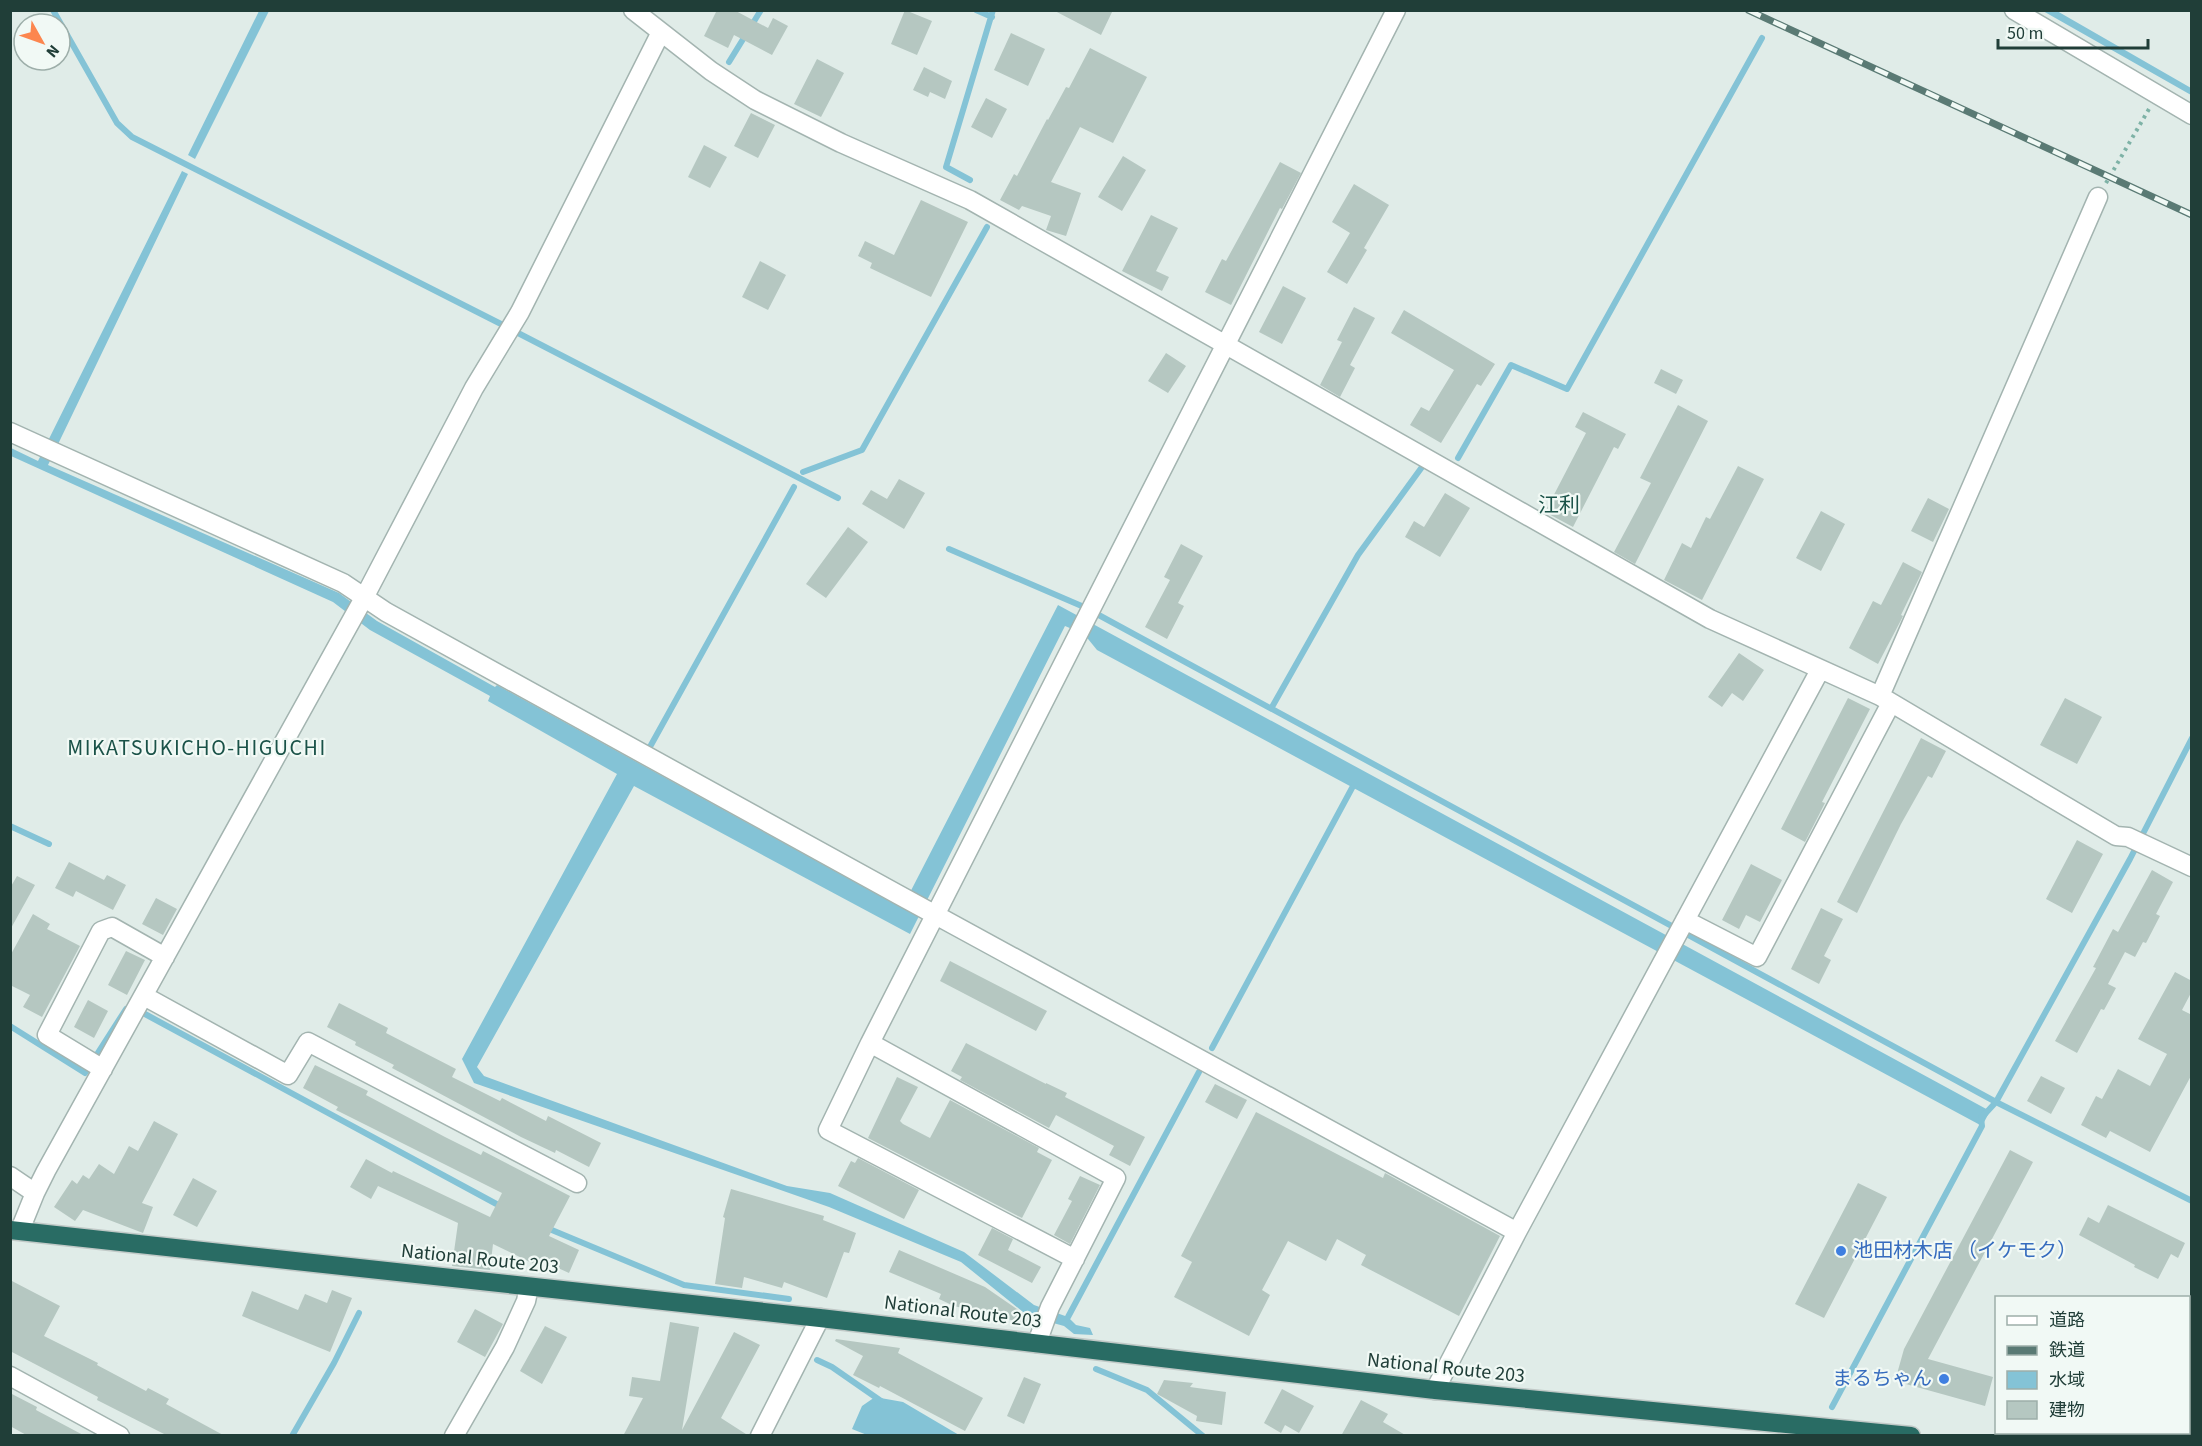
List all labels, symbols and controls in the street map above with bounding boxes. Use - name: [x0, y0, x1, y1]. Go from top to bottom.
- north arrow: [12, 12, 72, 72]
- scale bar: [1998, 12, 2148, 50]
- text: 50 m: [2007, 21, 2043, 46]
- text: N: [41, 40, 65, 62]
- district label: 江利: [1538, 490, 1580, 520]
- district label: MIKATSUKICHO-HIGUCHI: [67, 732, 327, 764]
- street label: National Route 203: [400, 1237, 560, 1281]
- place label: 池田材木店 （イケモク）: [1853, 1237, 2077, 1265]
- marker: 池田材木店 （イケモク）: [1834, 1244, 1848, 1258]
- street label: National Route 203: [883, 1288, 1043, 1336]
- legend: [1995, 1296, 2190, 1434]
- text: 道路: [2049, 1308, 2085, 1333]
- text: 鉄道: [2049, 1338, 2085, 1363]
- street label: National Route 203: [1366, 1346, 1526, 1390]
- place label: まるちゃん: [1832, 1365, 1932, 1393]
- text: 水域: [2049, 1368, 2085, 1393]
- marker: まるちゃん: [1937, 1372, 1951, 1386]
- text: 建物: [2049, 1398, 2085, 1423]

